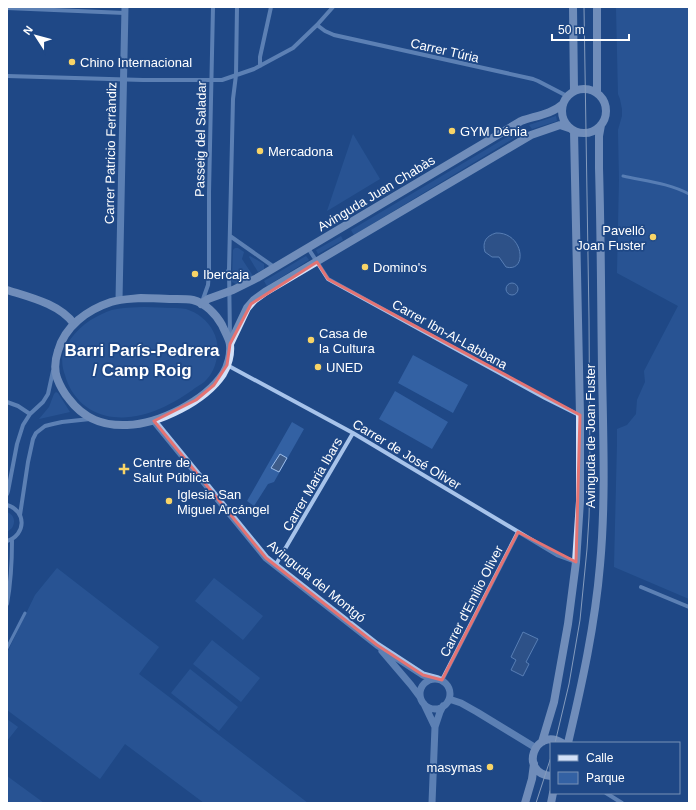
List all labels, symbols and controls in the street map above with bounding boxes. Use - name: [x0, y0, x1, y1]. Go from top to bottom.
- north arrow: [16, 16, 56, 56]
- scale bar: [552, 16, 629, 42]
- text: N: [21, 23, 35, 37]
- text: 50 m: [558, 23, 585, 37]
- street label: Carrer Túria: [409, 35, 481, 66]
- place label: Chino Internacional: [80, 55, 192, 70]
- marker: Chino Internacional: [67, 57, 77, 67]
- street label: Passeig del Saladar: [192, 80, 209, 197]
- street label: Carrer Patricio Ferràndiz: [102, 82, 119, 224]
- place label: GYM Dénia: [460, 124, 528, 139]
- marker: GYM Dénia: [447, 126, 457, 136]
- place label: Mercadona: [268, 144, 334, 159]
- marker: Mercadona: [255, 146, 265, 156]
- street label: Avinguda Juan Chabàs: [315, 152, 438, 234]
- place label: Pavelló Joan Fuster: [576, 223, 646, 253]
- marker: Pavelló Joan Fuster: [648, 232, 658, 242]
- place label: Domino's: [373, 260, 427, 275]
- marker: Domino's: [360, 262, 370, 272]
- place label: Ibercaja: [203, 267, 250, 282]
- marker: Ibercaja: [190, 269, 200, 279]
- street label: Carrer Ibn-Al-Labbana: [390, 297, 511, 373]
- place label: Casa de la Cultura: [319, 326, 375, 356]
- marker: Casa de la Cultura: [306, 335, 316, 345]
- district label: Barri París-Pedrera / Camp Roig: [65, 341, 220, 380]
- place label: UNED: [326, 360, 363, 375]
- marker: UNED: [313, 362, 323, 372]
- street label: Avinguda de Joan Fuster: [583, 363, 598, 508]
- street label: Carrer de José Oliver: [350, 416, 464, 493]
- street label: Carrer Maria Ibars: [280, 434, 346, 534]
- place label: Centre de Salut Pública: [133, 455, 210, 485]
- marker: Centre de Salut Pública: [118, 463, 130, 475]
- place label: Iglesia San Miguel Arcángel: [177, 487, 270, 517]
- marker: Iglesia San Miguel Arcángel: [164, 496, 174, 506]
- street label: Avinguda del Montgó: [265, 537, 369, 626]
- street label: Carrer d'Emilio Oliver: [437, 542, 506, 659]
- legend: [550, 742, 680, 794]
- text: Calle: [586, 751, 614, 765]
- place label: masymas: [426, 760, 482, 775]
- marker: masymas: [485, 762, 495, 772]
- text: Parque: [586, 771, 625, 785]

